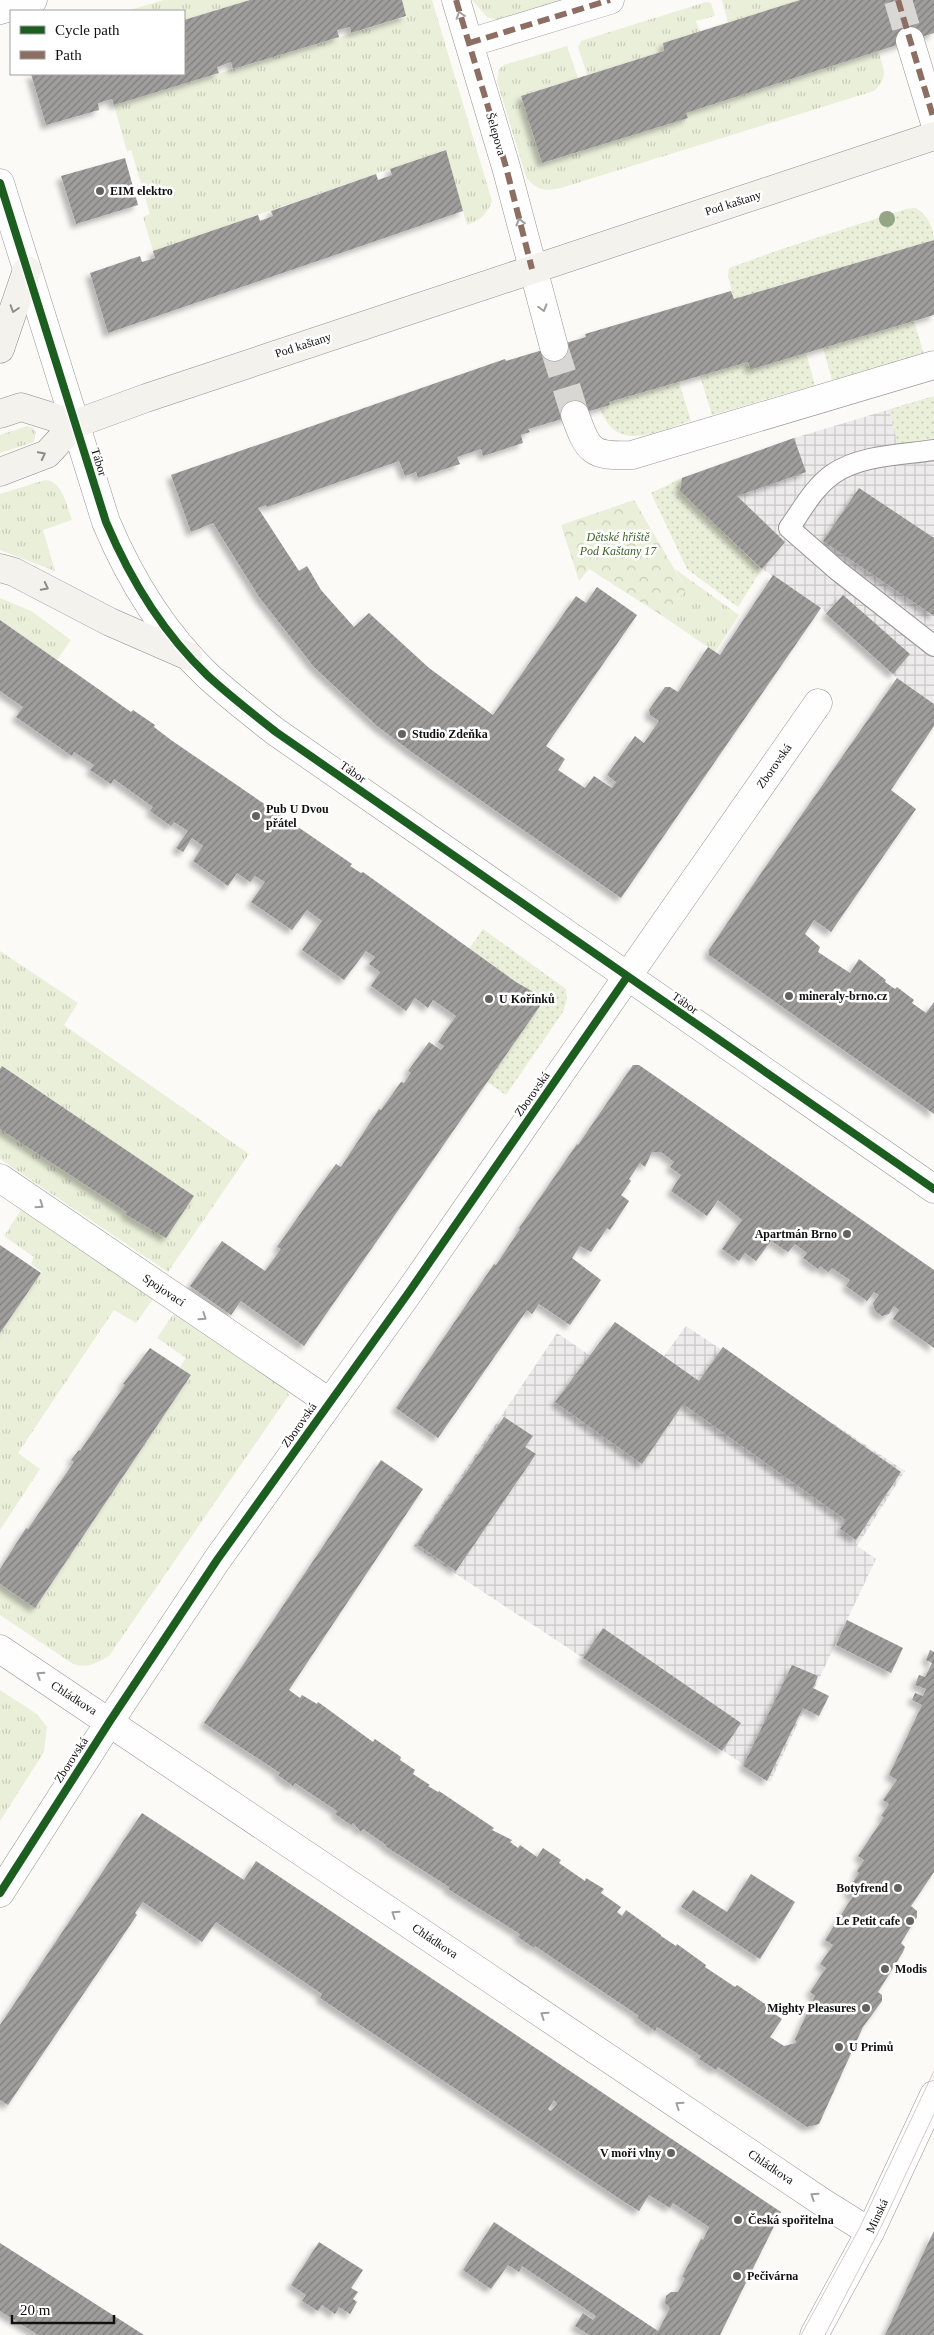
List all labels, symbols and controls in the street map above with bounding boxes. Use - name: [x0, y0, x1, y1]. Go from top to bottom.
- legend: [10, 10, 185, 75]
- one-way arrow: [456, 12, 466, 20]
- text: Cycle path: [55, 22, 120, 38]
- text: Path: [55, 47, 82, 63]
- street label: Šelepova: [483, 111, 509, 158]
- place label: EIM elektro: [110, 184, 173, 198]
- marker: EIM elektro: [94, 185, 106, 197]
- street label: Pod kaštany: [703, 187, 763, 219]
- one-way arrow: [515, 217, 526, 226]
- one-way arrow: [538, 303, 548, 311]
- one-way arrow: [10, 305, 20, 313]
- street label: Pod kaštany: [273, 329, 333, 361]
- street label: Tábor: [88, 446, 110, 478]
- one-way arrow: [37, 451, 46, 461]
- park label: Dětské hřiště Pod Kaštany 17: [579, 530, 657, 558]
- one-way arrow: [39, 581, 48, 591]
- place label: Studio Zdeňka: [412, 727, 488, 741]
- marker: Studio Zdeňka: [396, 728, 408, 740]
- street label: Zborovská: [754, 740, 795, 791]
- street label: Tábor: [337, 758, 369, 786]
- place label: Pub U Dvou přátel: [266, 802, 329, 830]
- marker: Pub U Dvou přátel: [250, 810, 262, 822]
- street label: Tábor: [669, 989, 701, 1017]
- place label: mineraly-brno.cz: [799, 989, 888, 1003]
- marker: mineraly-brno.cz: [783, 990, 795, 1002]
- place label: U Kořínků: [499, 992, 555, 1006]
- marker: U Kořínků: [483, 993, 495, 1005]
- street label: Zborovská: [512, 1068, 553, 1119]
- one-way arrow: [34, 1199, 44, 1208]
- place label: Apartmán Brno: [755, 1227, 837, 1241]
- marker: Apartmán Brno: [841, 1228, 853, 1240]
- street label: Spojovací: [140, 1271, 188, 1310]
- one-way arrow: [197, 1311, 207, 1320]
- street label: Zborovská: [279, 1399, 320, 1450]
- one-way arrow: [36, 1672, 45, 1681]
- street label: Chládkova: [48, 1678, 100, 1718]
- street label: Zborovská: [51, 1734, 91, 1785]
- place label: Botyfrend: [836, 1881, 888, 1895]
- marker: Botyfrend: [892, 1882, 904, 1894]
- one-way arrow: [391, 1911, 401, 1920]
- place label: Le Petit cafe: [836, 1914, 901, 1928]
- marker: Le Petit cafe: [904, 1915, 916, 1927]
- street label: Chládkova: [410, 1921, 461, 1962]
- place label: Modis: [895, 1962, 927, 1976]
- marker: Modis: [879, 1963, 891, 1975]
- place label: Mighty Pleasures: [767, 2001, 856, 2015]
- marker: Mighty Pleasures: [860, 2002, 872, 2014]
- one-way arrow: [541, 2011, 550, 2021]
- place label: U Primů: [849, 2040, 894, 2054]
- marker: U Primů: [833, 2041, 845, 2053]
- one-way arrow: [675, 2102, 684, 2112]
- place label: V moři vlny: [600, 2146, 661, 2160]
- marker: V moři vlny: [665, 2147, 677, 2159]
- street label: Chládkova: [746, 2147, 797, 2188]
- one-way arrow: [810, 2193, 820, 2202]
- street label: Minská: [863, 2196, 891, 2235]
- place label: Česká spořitelna: [748, 2213, 834, 2227]
- marker: Česká spořitelna: [732, 2214, 744, 2226]
- place label: Pečivárna: [747, 2269, 798, 2283]
- marker: Pečivárna: [731, 2270, 743, 2282]
- scale bar: [12, 2292, 115, 2324]
- text: 20 m: [20, 2302, 51, 2318]

